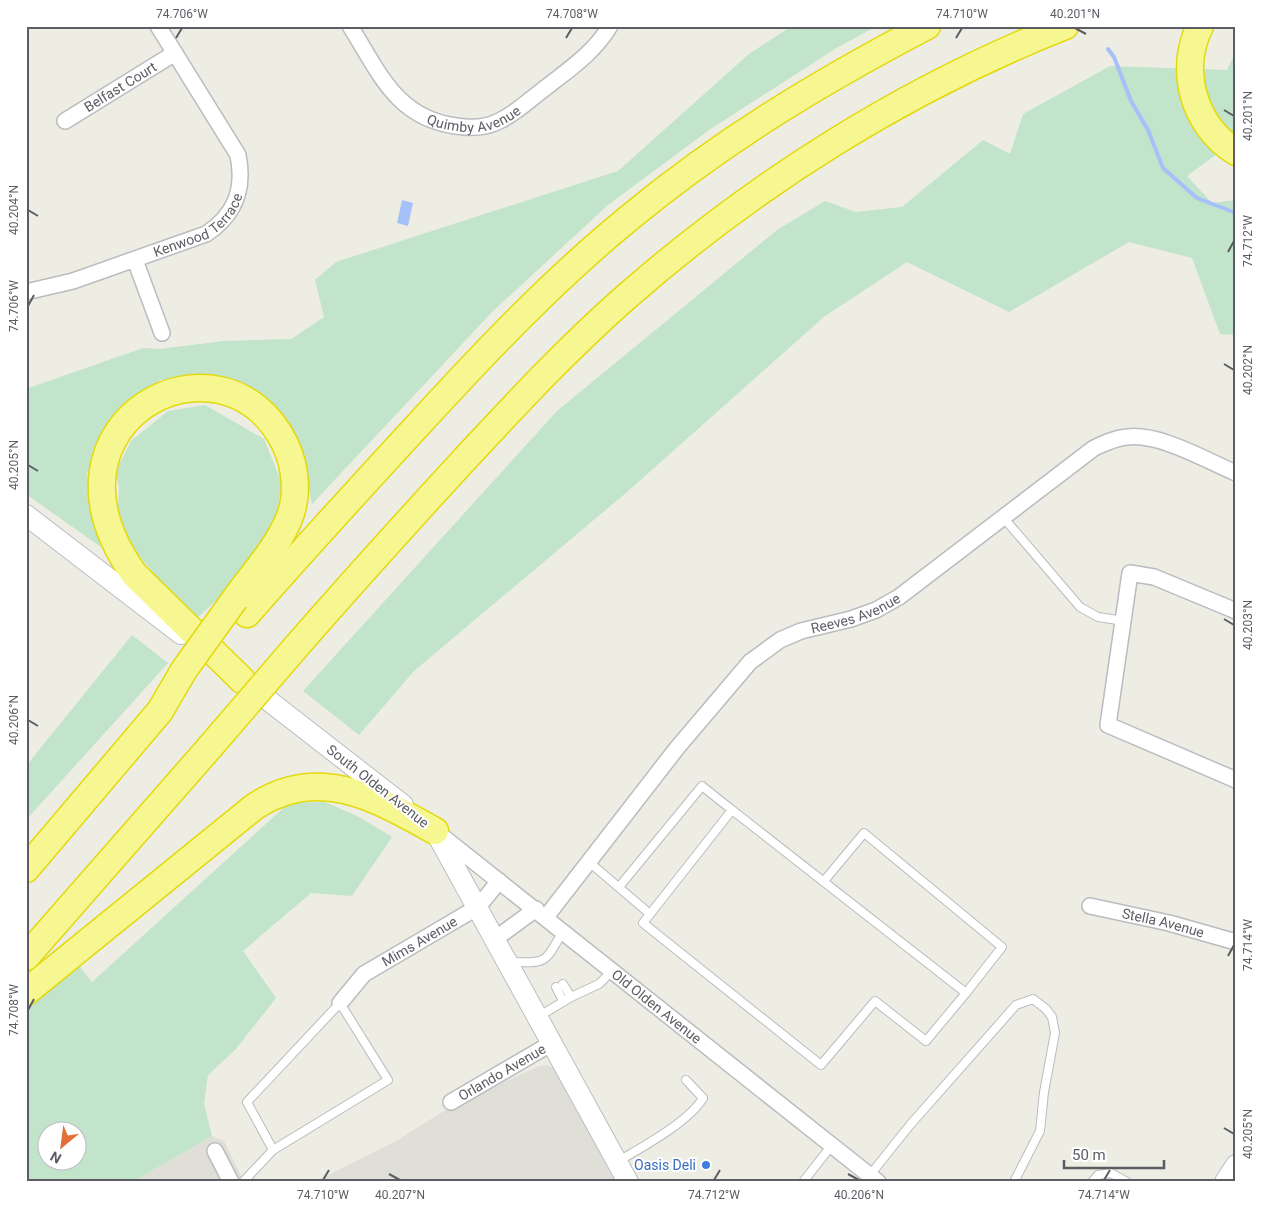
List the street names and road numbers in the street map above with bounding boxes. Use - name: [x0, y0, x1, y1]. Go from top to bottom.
- street label: Belfast Court: [81, 58, 160, 115]
- street label: Quimby Avenue: [425, 102, 523, 135]
- street label: Kenwood Terrace: [151, 191, 246, 260]
- street label: Reeves Avenue: [809, 590, 903, 636]
- street label: South Olden Avenue: [324, 741, 432, 831]
- street label: Stella Avenue: [1121, 905, 1206, 941]
- street label: Mims Avenue: [379, 913, 460, 970]
- street label: Old Olden Avenue: [609, 966, 705, 1047]
- street label: Orlando Avenue: [455, 1041, 548, 1104]

